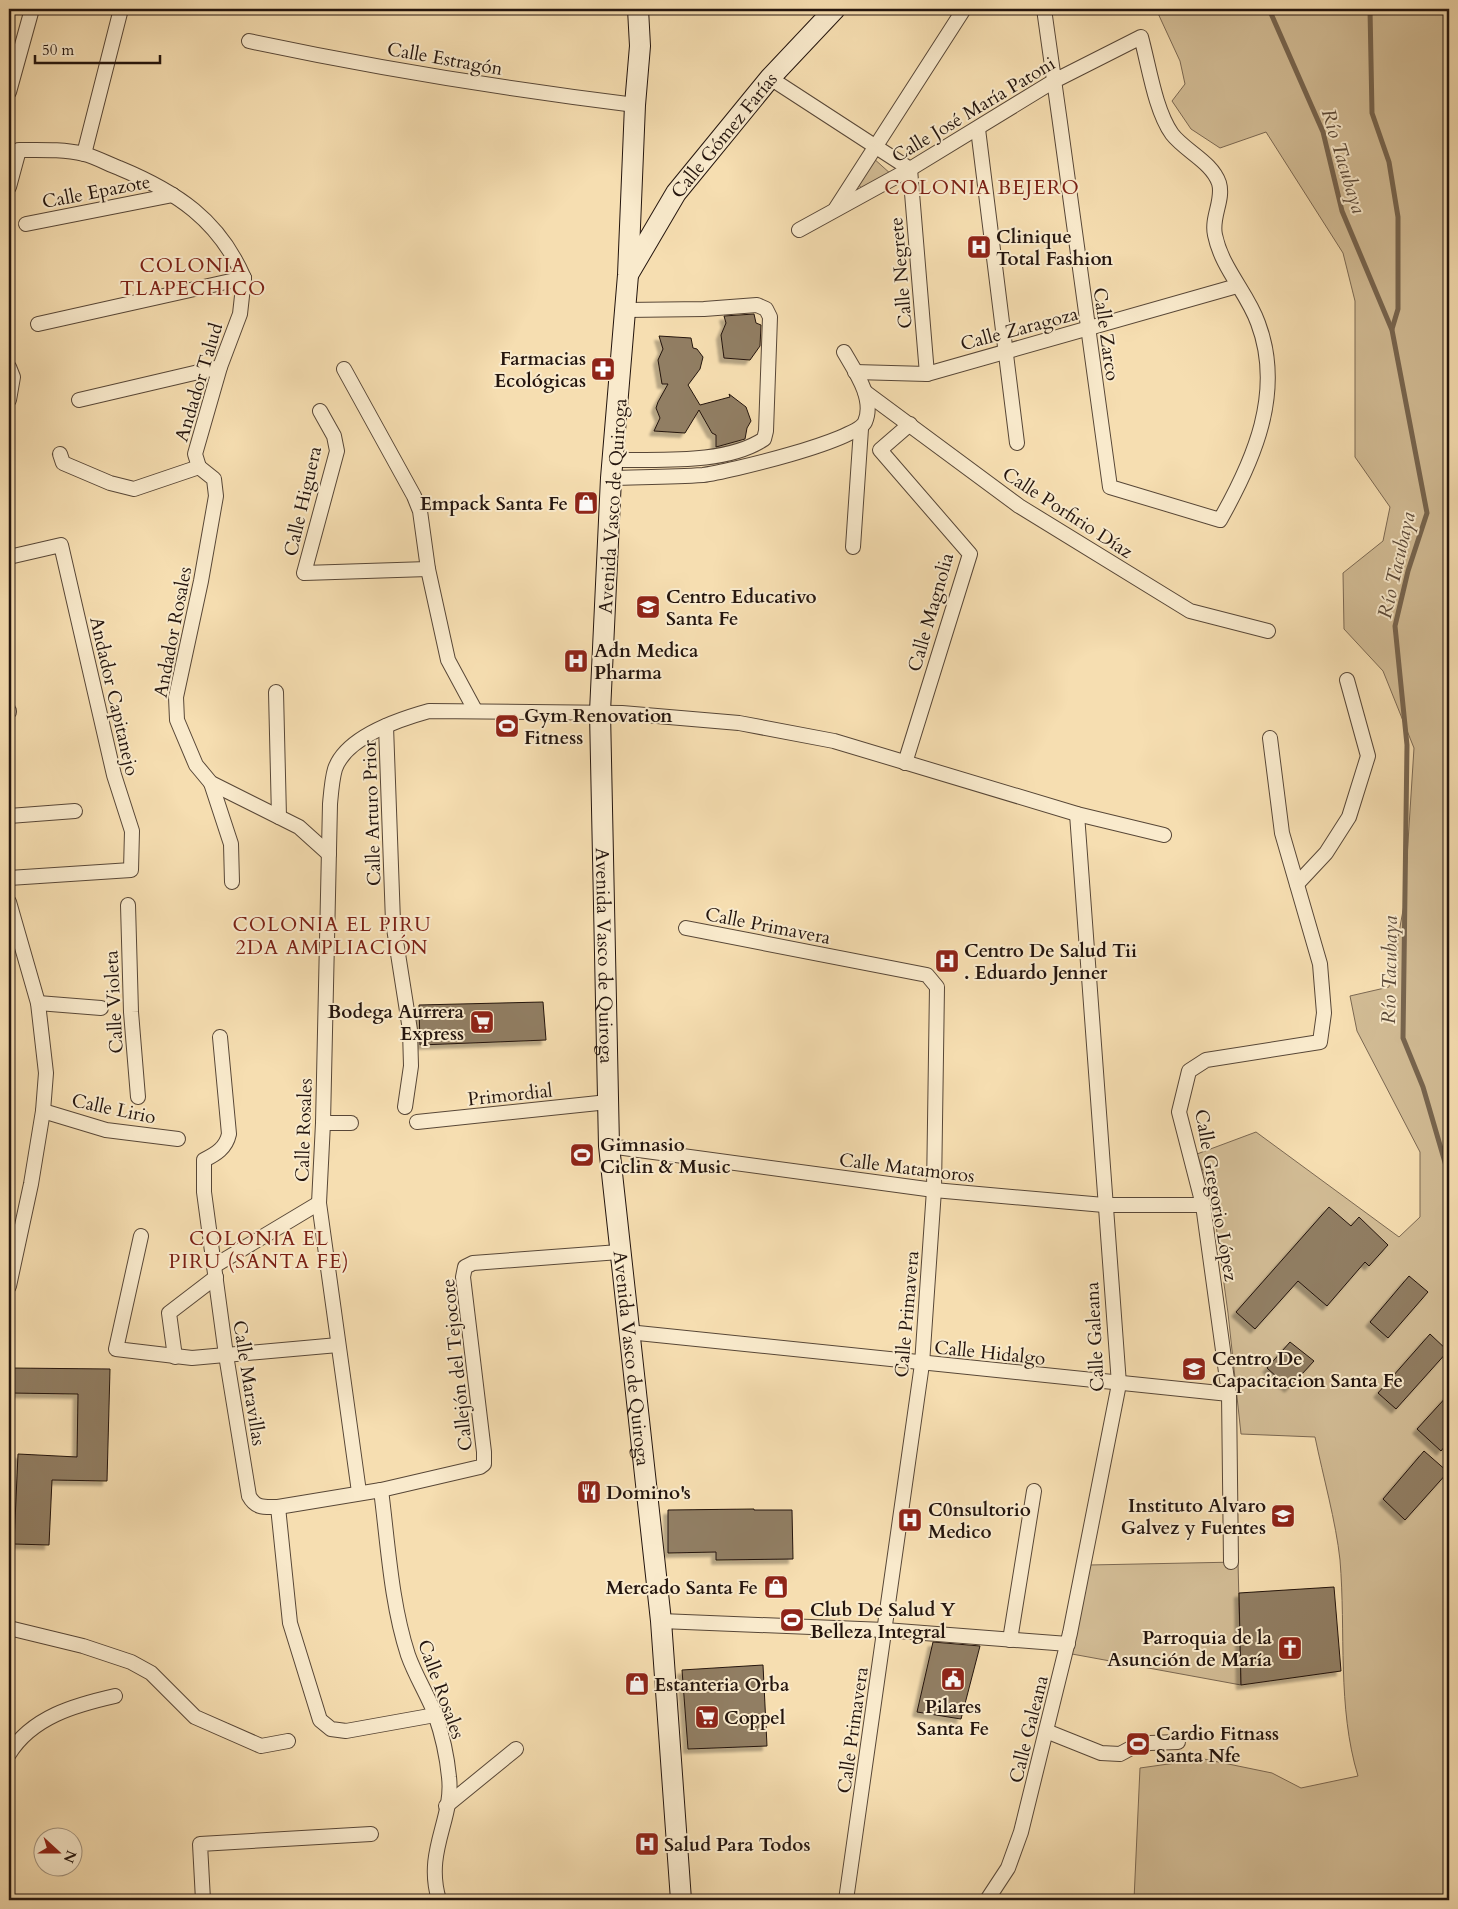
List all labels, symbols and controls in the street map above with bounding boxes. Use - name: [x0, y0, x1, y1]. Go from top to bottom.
- scale bar: [35, 32, 160, 64]
- street label: Calle Estragón: [385, 36, 505, 82]
- text: 50 m: [42, 40, 74, 60]
- street label: Calle José María Patoni: [887, 51, 1060, 169]
- street label: Calle Gómez Farías: [665, 66, 783, 204]
- water label: Río Tacubaya: [1315, 105, 1372, 217]
- street label: Calle Epazote: [40, 169, 152, 215]
- district label: COLONIA BEJERO: [884, 174, 1080, 201]
- street label: Calle Negrete: [883, 216, 919, 330]
- place label: Clinique Total Fashion: [996, 224, 1114, 272]
- hospital icon: Clinique Total Fashion: [966, 234, 992, 260]
- district label: COLONIA TLAPECHICO: [120, 252, 266, 302]
- street label: Calle Zarco: [1087, 286, 1125, 382]
- street label: Calle Zaragoza: [958, 301, 1081, 357]
- street label: Andador Talud: [169, 320, 229, 445]
- place label: Farmacias Ecológicas: [494, 346, 586, 394]
- pharmacy icon: Farmacias Ecológicas: [590, 356, 616, 382]
- street label: Avenida Vasco de Quiroga: [592, 397, 633, 615]
- street label: Calle Higuera: [278, 444, 328, 559]
- street label: Calle Porfirio Díaz: [997, 461, 1138, 565]
- shop icon: Empack Santa Fe: [573, 490, 599, 516]
- place label: Empack Santa Fe: [420, 491, 568, 517]
- water label: Río Tacubaya: [1371, 509, 1422, 621]
- street label: Calle Magnolia: [902, 550, 960, 675]
- street label: Andador Rosales: [148, 564, 198, 700]
- place label: Centro Educativo Santa Fe: [666, 584, 817, 632]
- school or university icon: Centro Educativo Santa Fe: [635, 594, 661, 620]
- street label: Andador Capitanejo: [83, 614, 145, 778]
- place label: Adn Medica Pharma: [594, 638, 699, 686]
- hospital icon: Adn Medica Pharma: [563, 648, 589, 674]
- place label: Gym Renovation Fitness: [524, 703, 673, 751]
- sports icon: Gym Renovation Fitness: [494, 713, 520, 739]
- street label: Calle Arturo Prior: [356, 739, 388, 886]
- street label: Avenida Vasco de Quiroga: [589, 847, 619, 1064]
- street label: Calle Primavera: [703, 901, 833, 951]
- district label: COLONIA EL PIRU 2DA AMPLIACIÓN: [232, 911, 432, 961]
- water label: Río Tacubaya: [1375, 916, 1404, 1024]
- place label: Centro De Salud Tii . Eduardo Jenner: [964, 938, 1137, 986]
- hospital icon: Centro De Salud Tii . Eduardo Jenner: [934, 948, 960, 974]
- street label: Calle Violeta: [98, 950, 130, 1054]
- place label: Bodega Aurrera Express: [328, 999, 465, 1047]
- supermarket icon: Bodega Aurrera Express: [469, 1009, 495, 1035]
- street label: Calle Rosales: [289, 1078, 319, 1182]
- street label: Primordial: [466, 1078, 554, 1112]
- street label: Calle Lirio: [69, 1087, 158, 1131]
- street label: Calle Gregorio López: [1188, 1107, 1244, 1284]
- place label: Gimnasio Ciclin & Music: [600, 1132, 731, 1180]
- sports icon: Gimnasio Ciclin & Music: [569, 1142, 595, 1168]
- street label: Calle Matamoros: [838, 1147, 976, 1189]
- district label: COLONIA EL PIRU (SANTA FE): [168, 1225, 350, 1275]
- street label: Avenida Vasco de Quiroga: [607, 1250, 656, 1467]
- street label: Calle Primavera: [888, 1250, 925, 1379]
- street label: Callejón del Tejocote: [435, 1278, 479, 1452]
- street label: Calle Galeana: [1079, 1281, 1111, 1393]
- street label: Calle Maravillas: [226, 1319, 272, 1448]
- street label: Calle Hidalgo: [933, 1334, 1047, 1372]
- place label: Centro De Capacitacion Santa Fe: [1212, 1346, 1403, 1394]
- school or university icon: Centro De Capacitacion Santa Fe: [1181, 1356, 1207, 1382]
- restaurant icon: Domino's: [576, 1479, 602, 1505]
- place label: Domino's: [606, 1480, 691, 1506]
- place label: Instituto Alvaro Galvez y Fuentes: [1121, 1493, 1266, 1541]
- place label: C0nsultorio Medico: [928, 1497, 1031, 1545]
- school or university icon: Instituto Alvaro Galvez y Fuentes: [1270, 1503, 1296, 1529]
- hospital icon: C0nsultorio Medico: [897, 1507, 923, 1533]
- shop icon: Mercado Santa Fe: [763, 1574, 789, 1600]
- place label: Mercado Santa Fe: [606, 1575, 758, 1601]
- place label: Club De Salud Y Belleza Integral: [810, 1597, 956, 1645]
- sports icon: Club De Salud Y Belleza Integral: [779, 1607, 805, 1633]
- place label: Parroquia de la Asunción de María: [1107, 1625, 1273, 1673]
- church icon: Parroquia de la Asunción de María: [1277, 1635, 1303, 1661]
- street label: Calle Rosales: [411, 1636, 471, 1743]
- street label: Calle Primavera: [831, 1665, 875, 1795]
- public building icon: Pilares Santa Fe: [940, 1666, 966, 1692]
- shop icon: Estanteria Orba: [624, 1671, 650, 1697]
- place label: Estanteria Orba: [654, 1672, 790, 1698]
- street label: Calle Galeana: [1003, 1673, 1055, 1786]
- place label: Pilares Santa Fe: [917, 1694, 989, 1742]
- supermarket icon: Coppel: [694, 1704, 720, 1730]
- place label: Coppel: [724, 1705, 786, 1731]
- place label: Cardio Fitnass Santa Nfe: [1156, 1721, 1279, 1769]
- sports icon: Cardio Fitnass Santa Nfe: [1125, 1731, 1151, 1757]
- north arrow: [32, 1826, 82, 1876]
- hospital icon: Salud Para Todos: [634, 1831, 660, 1857]
- place label: Salud Para Todos: [664, 1832, 810, 1858]
- text: N: [59, 1847, 81, 1866]

